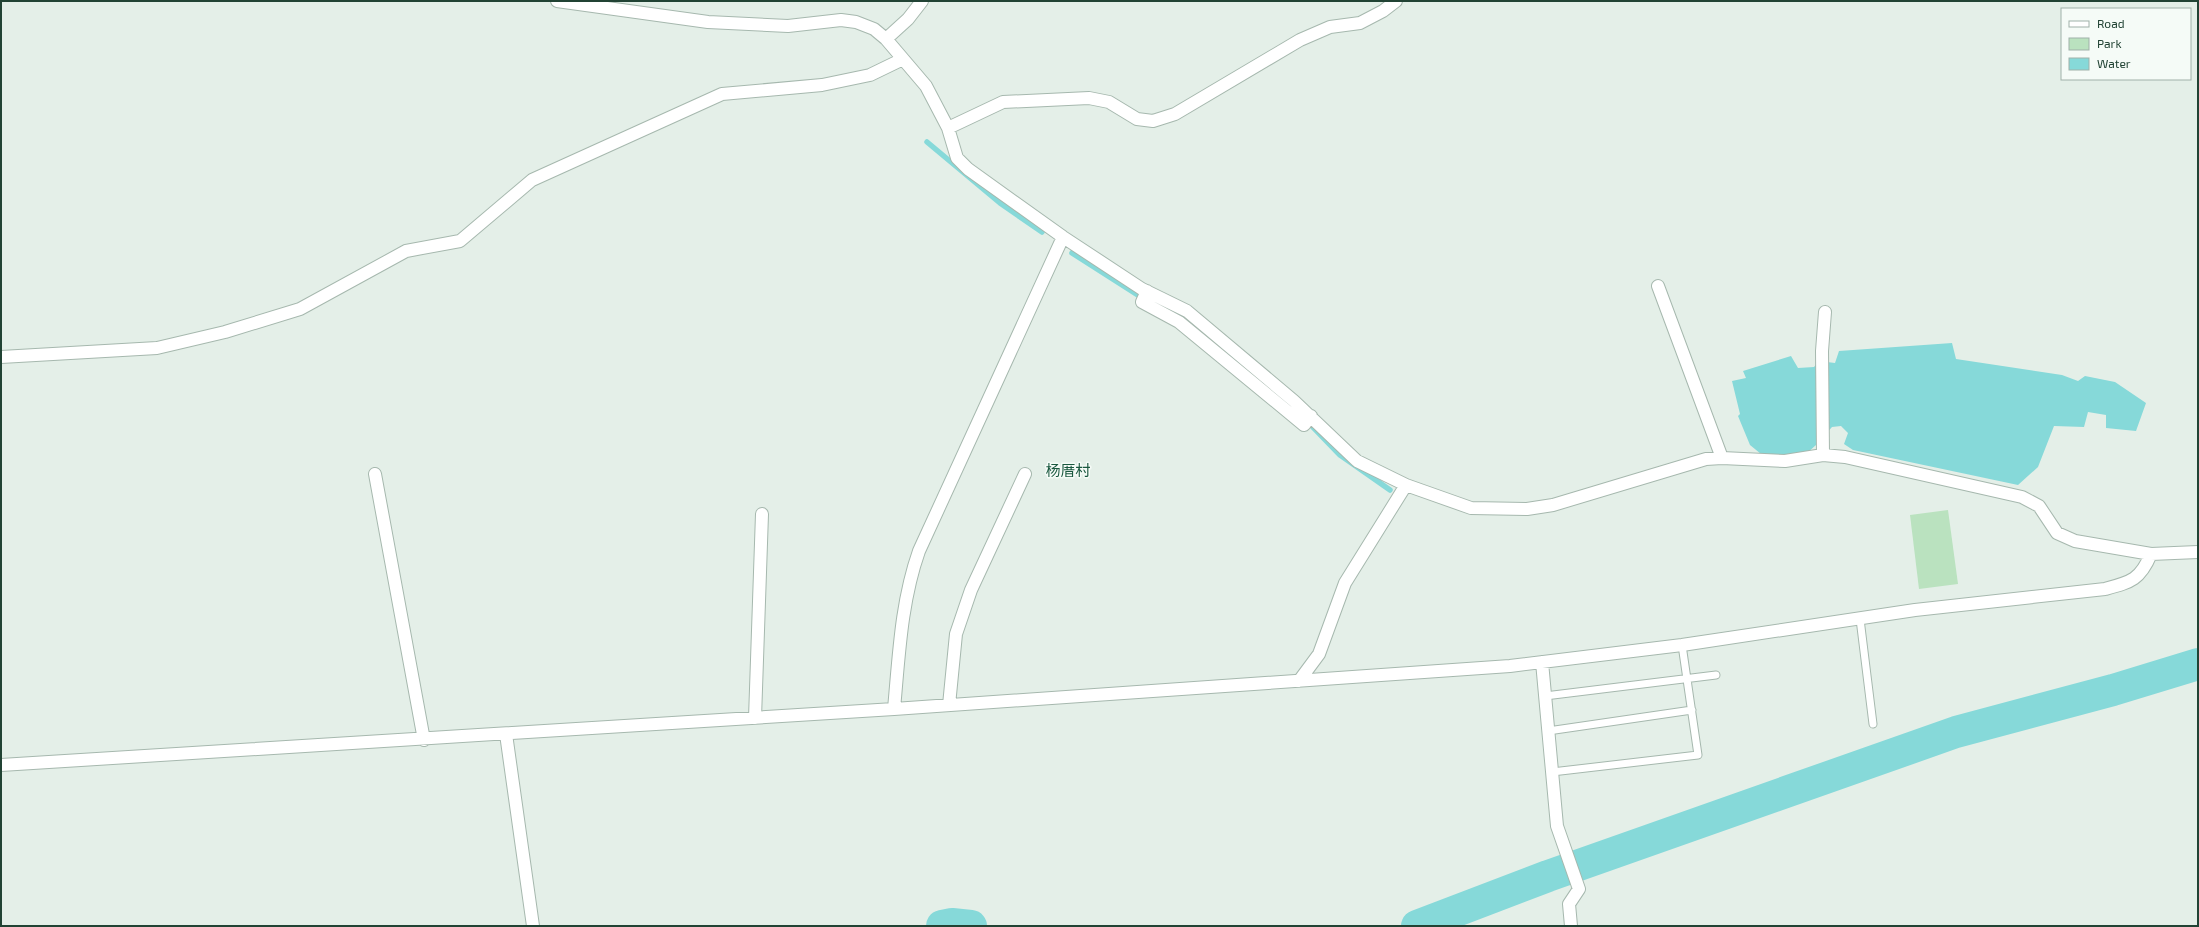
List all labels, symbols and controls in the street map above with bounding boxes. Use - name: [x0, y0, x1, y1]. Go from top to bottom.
- legend: [2061, 8, 2191, 80]
- text: Road: [2097, 16, 2125, 30]
- text: Park: [2097, 36, 2122, 50]
- text: Water: [2097, 56, 2131, 70]
- district label: 杨厝村: [1045, 461, 1091, 479]

